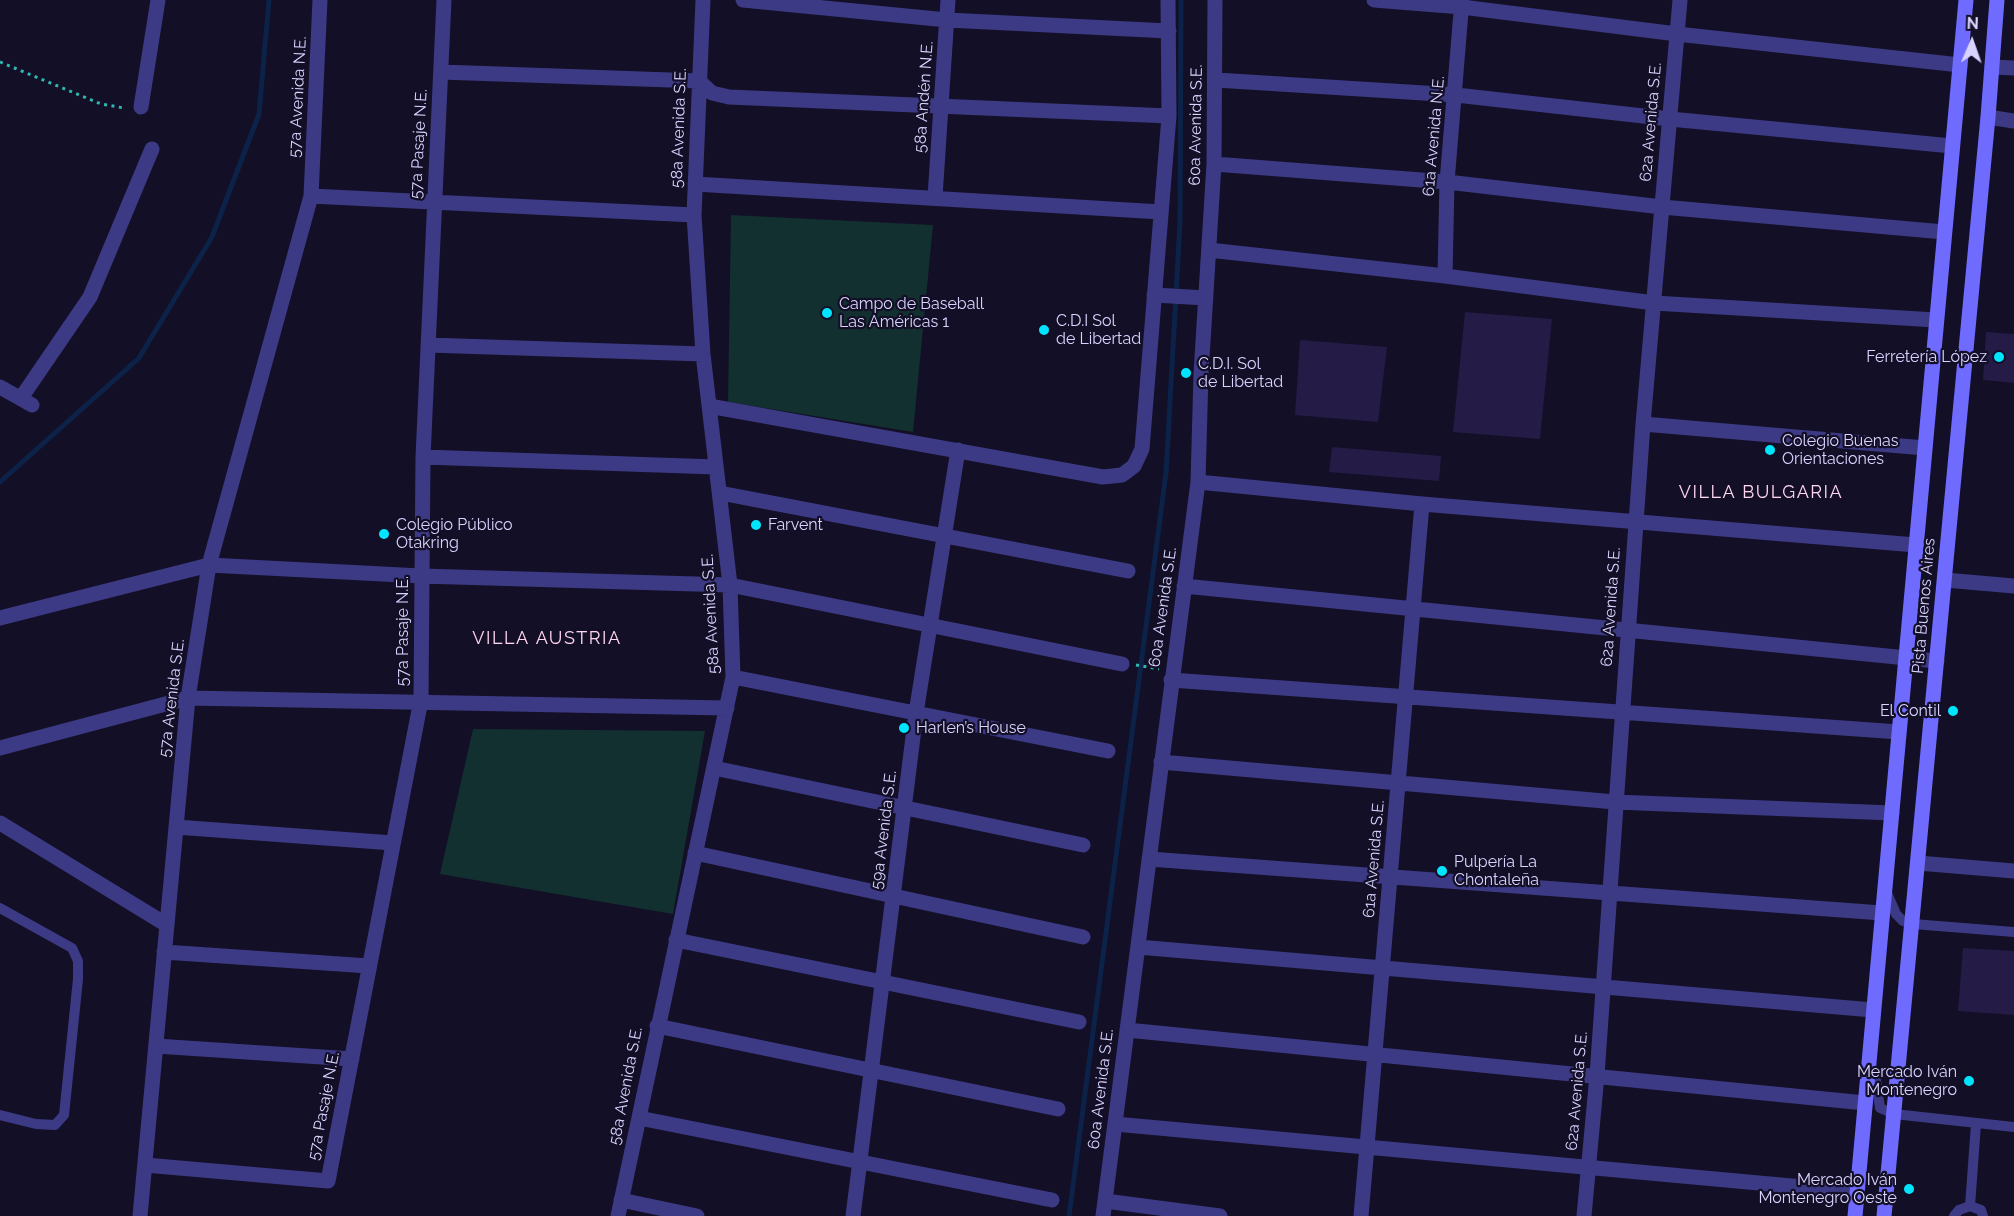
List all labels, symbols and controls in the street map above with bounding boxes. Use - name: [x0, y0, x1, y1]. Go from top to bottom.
- north arrow: [1942, 12, 2002, 72]
- text: N: [1966, 14, 1979, 33]
- street label: 57a Avenida N.E.: [285, 36, 311, 158]
- street label: 58a Andén N.E.: [911, 40, 937, 154]
- street label: 62a Avenida S.E.: [1636, 62, 1666, 182]
- street label: 60a Avenida S.E.: [1185, 64, 1207, 186]
- street label: 58a Avenida S.E.: [667, 68, 691, 188]
- street label: 61a Avenida N.E.: [1419, 75, 1449, 197]
- street label: 57a Pasaje N.E.: [407, 88, 431, 200]
- place label: Campo de Baseball Las Américas 1: [839, 294, 984, 332]
- marker: Campo de Baseball Las Américas 1: [820, 306, 834, 320]
- place label: C.D.I Sol de Libertad: [1056, 311, 1141, 349]
- marker: C.D.I Sol de Libertad: [1037, 323, 1051, 337]
- place label: Ferretería López: [1866, 347, 1987, 367]
- marker: Ferretería López: [1992, 350, 2006, 364]
- place label: C.D.I. Sol de Libertad: [1198, 354, 1283, 392]
- marker: C.D.I. Sol de Libertad: [1179, 366, 1193, 380]
- place label: Colegio Buenas Orientaciones: [1782, 431, 1899, 469]
- marker: Colegio Buenas Orientaciones: [1763, 443, 1777, 457]
- district label: VILLA BULGARIA: [1679, 482, 1843, 504]
- place label: Colegio Público Otakring: [396, 515, 513, 553]
- place label: Farvent: [768, 515, 823, 535]
- marker: Farvent: [749, 518, 763, 532]
- marker: Colegio Público Otakring: [377, 527, 391, 541]
- street label: Pista Buenos Aires: [1908, 537, 1940, 675]
- street label: 60a Avenida S.E.: [1145, 546, 1181, 668]
- street label: 62a Avenida S.E.: [1597, 547, 1625, 667]
- street label: 58a Avenida S.E.: [698, 554, 724, 674]
- street label: 57a Pasaje N.E.: [393, 576, 413, 686]
- district label: VILLA AUSTRIA: [472, 628, 622, 650]
- street label: 57a Avenida S.E.: [155, 638, 189, 758]
- place label: El Contil: [1880, 701, 1941, 721]
- marker: El Contil: [1946, 704, 1960, 718]
- place label: Harlen’s House: [916, 718, 1026, 738]
- marker: Harlen’s House: [897, 721, 911, 735]
- street label: 59a Avenida S.E.: [867, 769, 901, 891]
- street label: 61a Avenida S.E.: [1359, 799, 1389, 919]
- place label: Pulpería La Chontaleña: [1454, 852, 1539, 890]
- marker: Pulpería La Chontaleña: [1435, 864, 1449, 878]
- street label: 58a Avenida S.E.: [605, 1025, 647, 1147]
- street label: 60a Avenida S.E.: [1084, 1028, 1118, 1150]
- street label: 62a Avenida S.E.: [1562, 1031, 1592, 1151]
- street label: 57a Pasaje N.E.: [304, 1050, 344, 1162]
- place label: Mercado Iván Montenegro: [1857, 1062, 1957, 1100]
- marker: Mercado Iván Montenegro: [1962, 1074, 1976, 1088]
- place label: Mercado Iván Montenegro Oeste: [1758, 1170, 1897, 1208]
- marker: Mercado Iván Montenegro Oeste: [1902, 1182, 1916, 1196]

